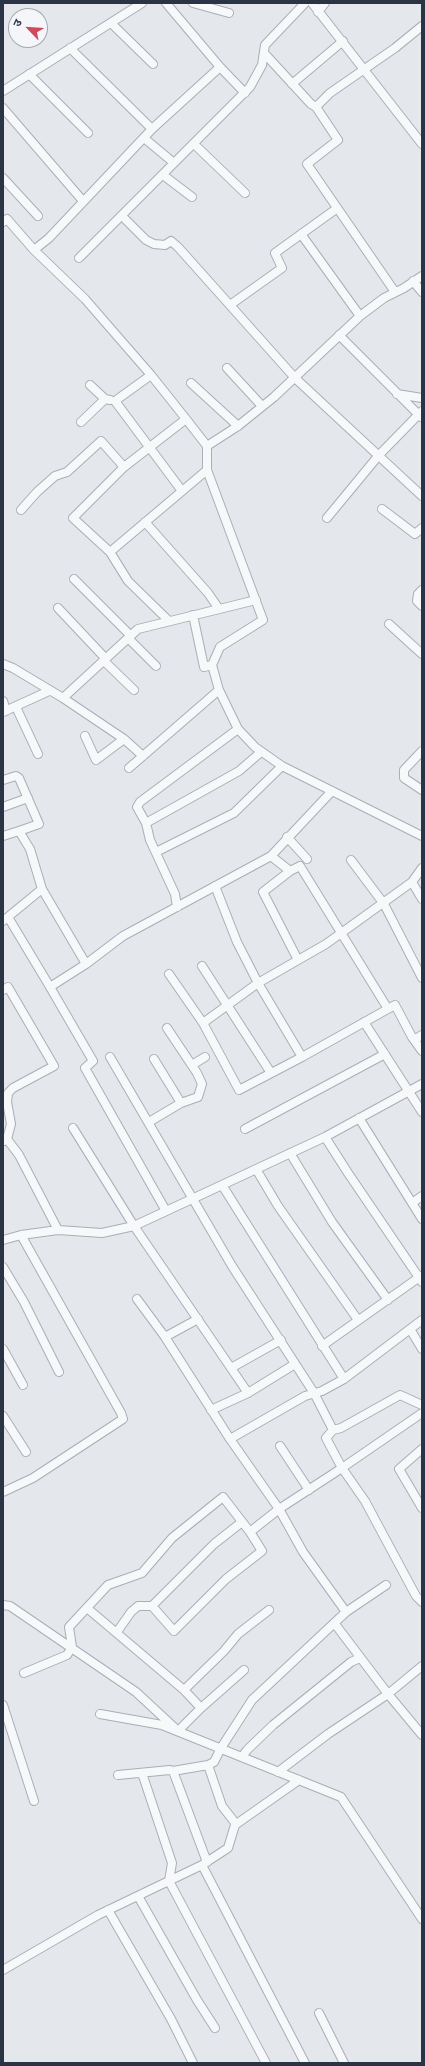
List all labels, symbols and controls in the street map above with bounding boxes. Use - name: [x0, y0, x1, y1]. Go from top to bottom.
- north arrow: [8, 8, 48, 48]
- text: उ: [10, 17, 25, 29]

